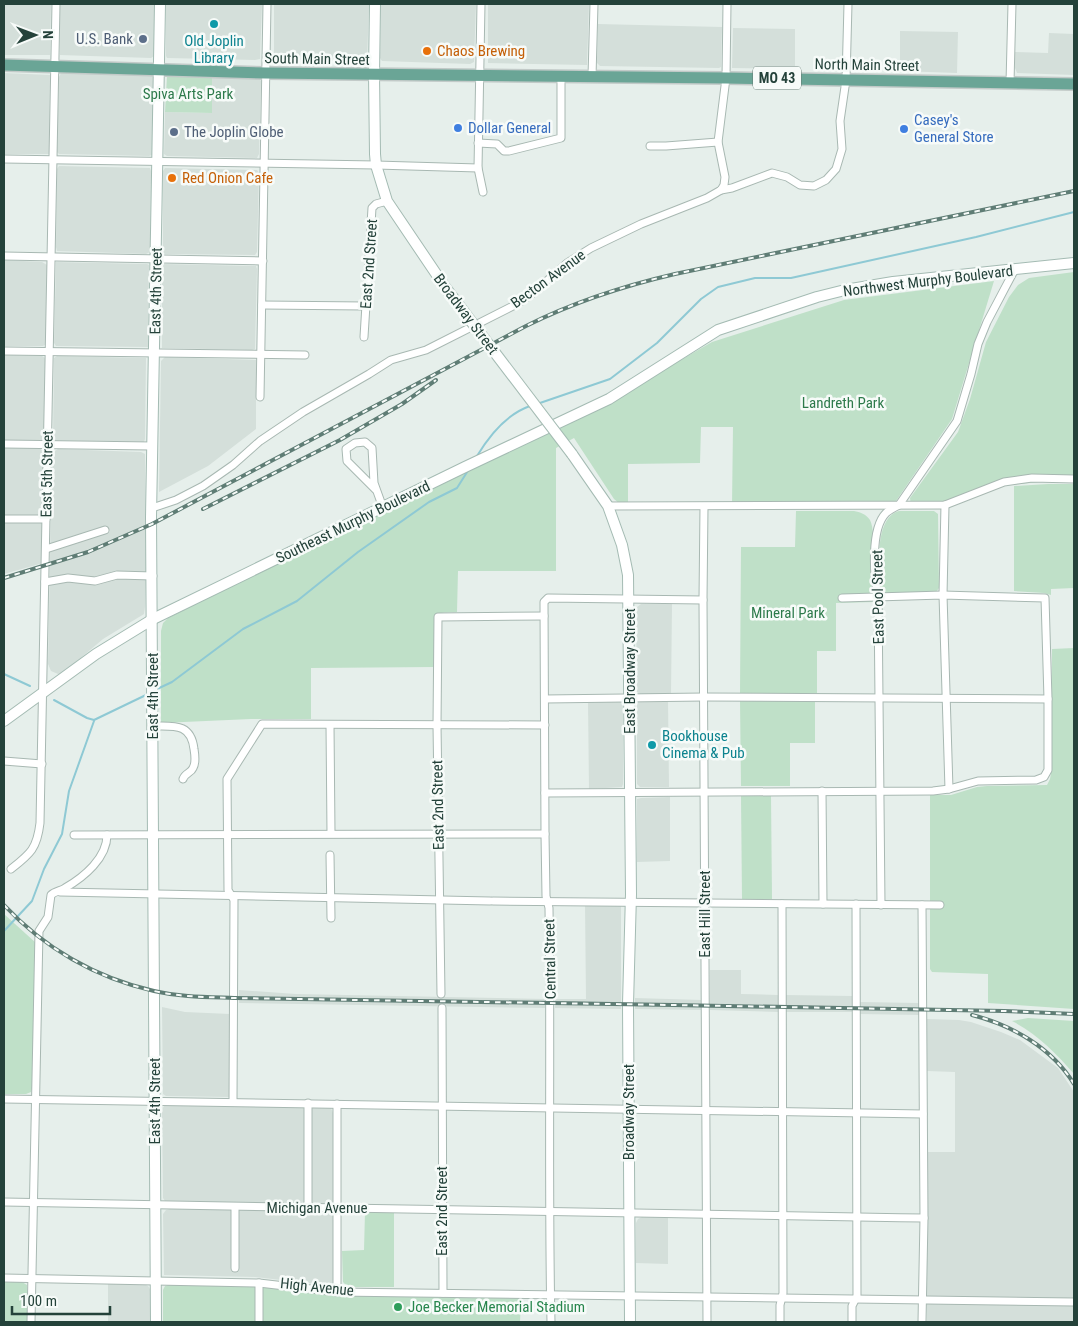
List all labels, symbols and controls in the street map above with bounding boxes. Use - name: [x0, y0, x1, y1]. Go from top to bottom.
- north arrow: [10, 10, 60, 60]
- marker: Old Joplin Library: [208, 18, 220, 30]
- text: N: [40, 30, 56, 39]
- place label: U.S. Bank: [76, 30, 133, 48]
- place label: Old Joplin Library: [184, 32, 244, 67]
- marker: U.S. Bank: [137, 33, 149, 45]
- place label: Chaos Brewing: [437, 42, 525, 60]
- marker: Chaos Brewing: [421, 45, 433, 57]
- street label: South Main Street: [264, 49, 370, 69]
- street label: North Main Street: [814, 55, 920, 75]
- road number: MO 43: [753, 66, 801, 90]
- park label: Spiva Arts Park: [143, 85, 234, 103]
- place label: Casey's General Store: [914, 111, 994, 146]
- place label: Dollar General: [468, 119, 551, 137]
- marker: Dollar General: [452, 122, 464, 134]
- place label: The Joplin Globe: [184, 123, 284, 141]
- marker: Casey's General Store: [898, 123, 910, 135]
- marker: The Joplin Globe: [168, 126, 180, 138]
- place label: Red Onion Cafe: [182, 169, 273, 187]
- marker: Red Onion Cafe: [166, 172, 178, 184]
- street label: East 2nd Street: [357, 218, 381, 310]
- street label: Becton Avenue: [507, 246, 589, 312]
- street label: East 4th Street: [146, 247, 166, 335]
- street label: Northwest Murphy Boulevard: [842, 262, 1014, 300]
- street label: Broadway Street: [430, 270, 502, 358]
- park label: Landreth Park: [802, 394, 884, 412]
- street label: East 5th Street: [37, 430, 57, 518]
- street label: Southeast Murphy Boulevard: [273, 477, 433, 567]
- street label: East Pool Street: [868, 550, 888, 644]
- park label: Mineral Park: [751, 604, 825, 622]
- street label: East Broadway Street: [621, 608, 639, 734]
- street label: East 4th Street: [144, 652, 162, 740]
- place label: Bookhouse Cinema & Pub: [662, 727, 745, 762]
- marker: Bookhouse Cinema & Pub: [646, 739, 658, 751]
- street label: East 2nd Street: [428, 760, 448, 850]
- street label: East Hill Street: [696, 870, 714, 958]
- street label: Central Street: [540, 918, 560, 1000]
- street label: East 4th Street: [146, 1057, 164, 1145]
- street label: Broadway Street: [620, 1064, 638, 1160]
- street label: East 2nd Street: [433, 1166, 451, 1256]
- street label: Michigan Avenue: [267, 1199, 367, 1217]
- street label: High Avenue: [279, 1274, 355, 1300]
- scale bar: [12, 1284, 110, 1316]
- text: 100 m: [20, 1292, 57, 1310]
- place label: Joe Becker Memorial Stadium: [408, 1298, 585, 1316]
- marker: Joe Becker Memorial Stadium: [392, 1301, 404, 1313]

